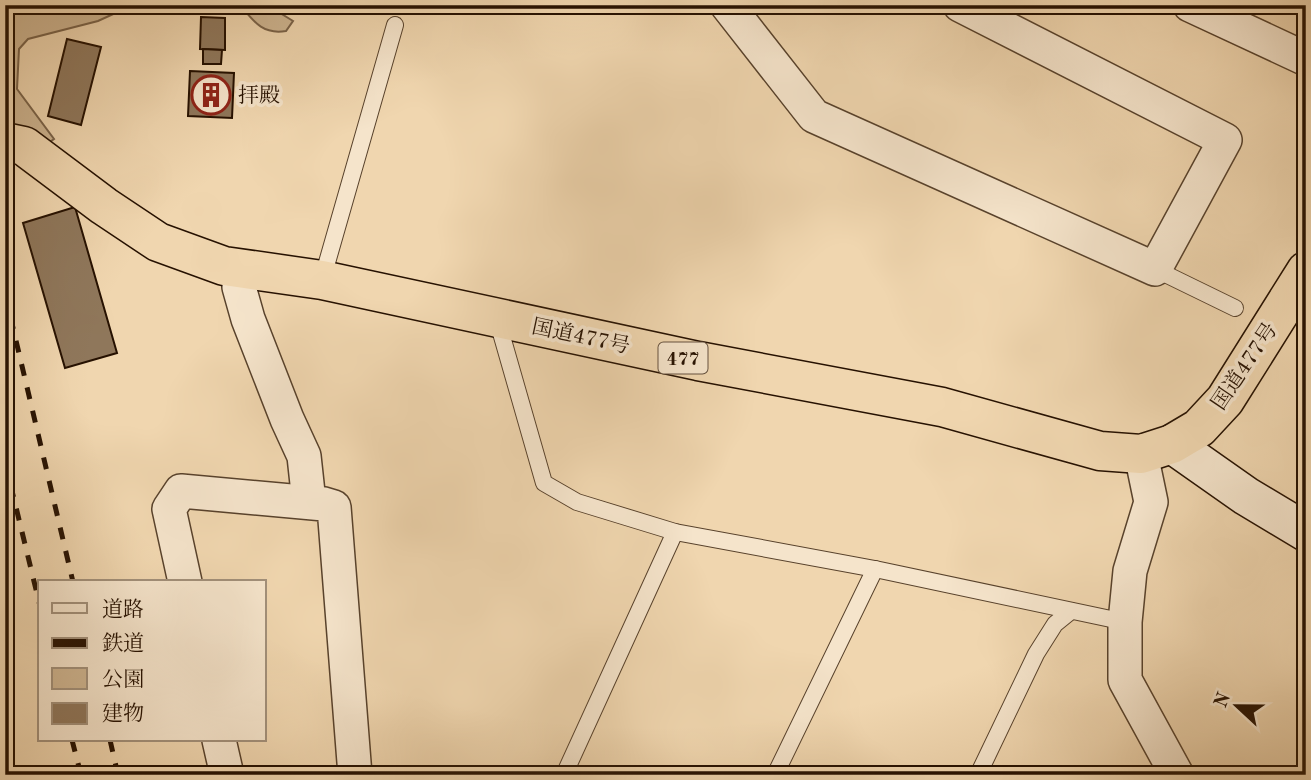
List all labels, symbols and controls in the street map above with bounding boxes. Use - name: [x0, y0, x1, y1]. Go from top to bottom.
- building icon: 拝殿: [190, 74, 232, 116]
- place label: 拝殿: [238, 84, 280, 107]
- street label: 国道477号: [530, 315, 632, 358]
- street label: 国道477号: [1207, 319, 1282, 414]
- road number: 477: [658, 342, 708, 374]
- legend: [38, 580, 266, 742]
- text: 道路: [102, 598, 144, 621]
- text: 鉄道: [102, 632, 144, 655]
- text: 公園: [102, 668, 144, 691]
- north arrow: [1202, 672, 1272, 742]
- text: N: [1212, 690, 1235, 711]
- text: 建物: [102, 702, 144, 725]

